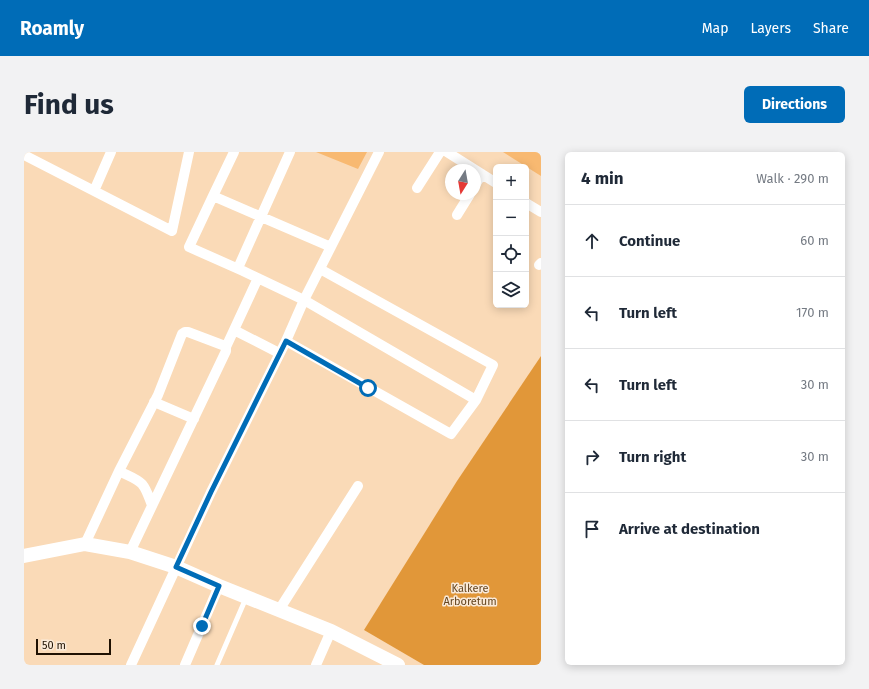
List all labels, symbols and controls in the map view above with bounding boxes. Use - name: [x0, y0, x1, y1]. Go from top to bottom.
- text: Roamly: [20, 17, 84, 40]
- text: Map: [702, 20, 728, 37]
- text: Layers: [750, 20, 791, 37]
- text: Share: [813, 20, 849, 37]
- button: Directions: [744, 86, 845, 123]
- text: Find us: [24, 88, 114, 121]
- north arrow: [445, 164, 481, 200]
- map controls: [493, 164, 529, 308]
- button: +: [493, 164, 529, 200]
- text: 4 min: [581, 168, 624, 189]
- text: Walk · 290 m: [756, 171, 829, 186]
- button: −: [493, 200, 529, 236]
- icon: ahead: [581, 230, 603, 252]
- text: Continue: [619, 232, 680, 250]
- text: 60 m: [800, 233, 829, 248]
- button: locate: [493, 236, 529, 272]
- button: layers: [493, 272, 529, 308]
- icon: left: [581, 302, 603, 324]
- text: Turn left: [619, 304, 677, 322]
- text: 170 m: [796, 305, 829, 320]
- icon: left: [581, 374, 603, 396]
- text: Turn left: [619, 376, 677, 394]
- text: 30 m: [801, 377, 829, 392]
- route start: [359, 379, 377, 397]
- icon: right: [581, 446, 603, 468]
- text: Turn right: [619, 448, 686, 466]
- text: 30 m: [801, 449, 829, 464]
- icon: arrive: [581, 518, 603, 540]
- text: Arrive at destination: [619, 520, 760, 538]
- park label: Kalkere Arboretum: [443, 582, 497, 608]
- route end: [193, 617, 211, 635]
- scale bar: [36, 637, 111, 656]
- text: 50 m: [42, 639, 66, 652]

